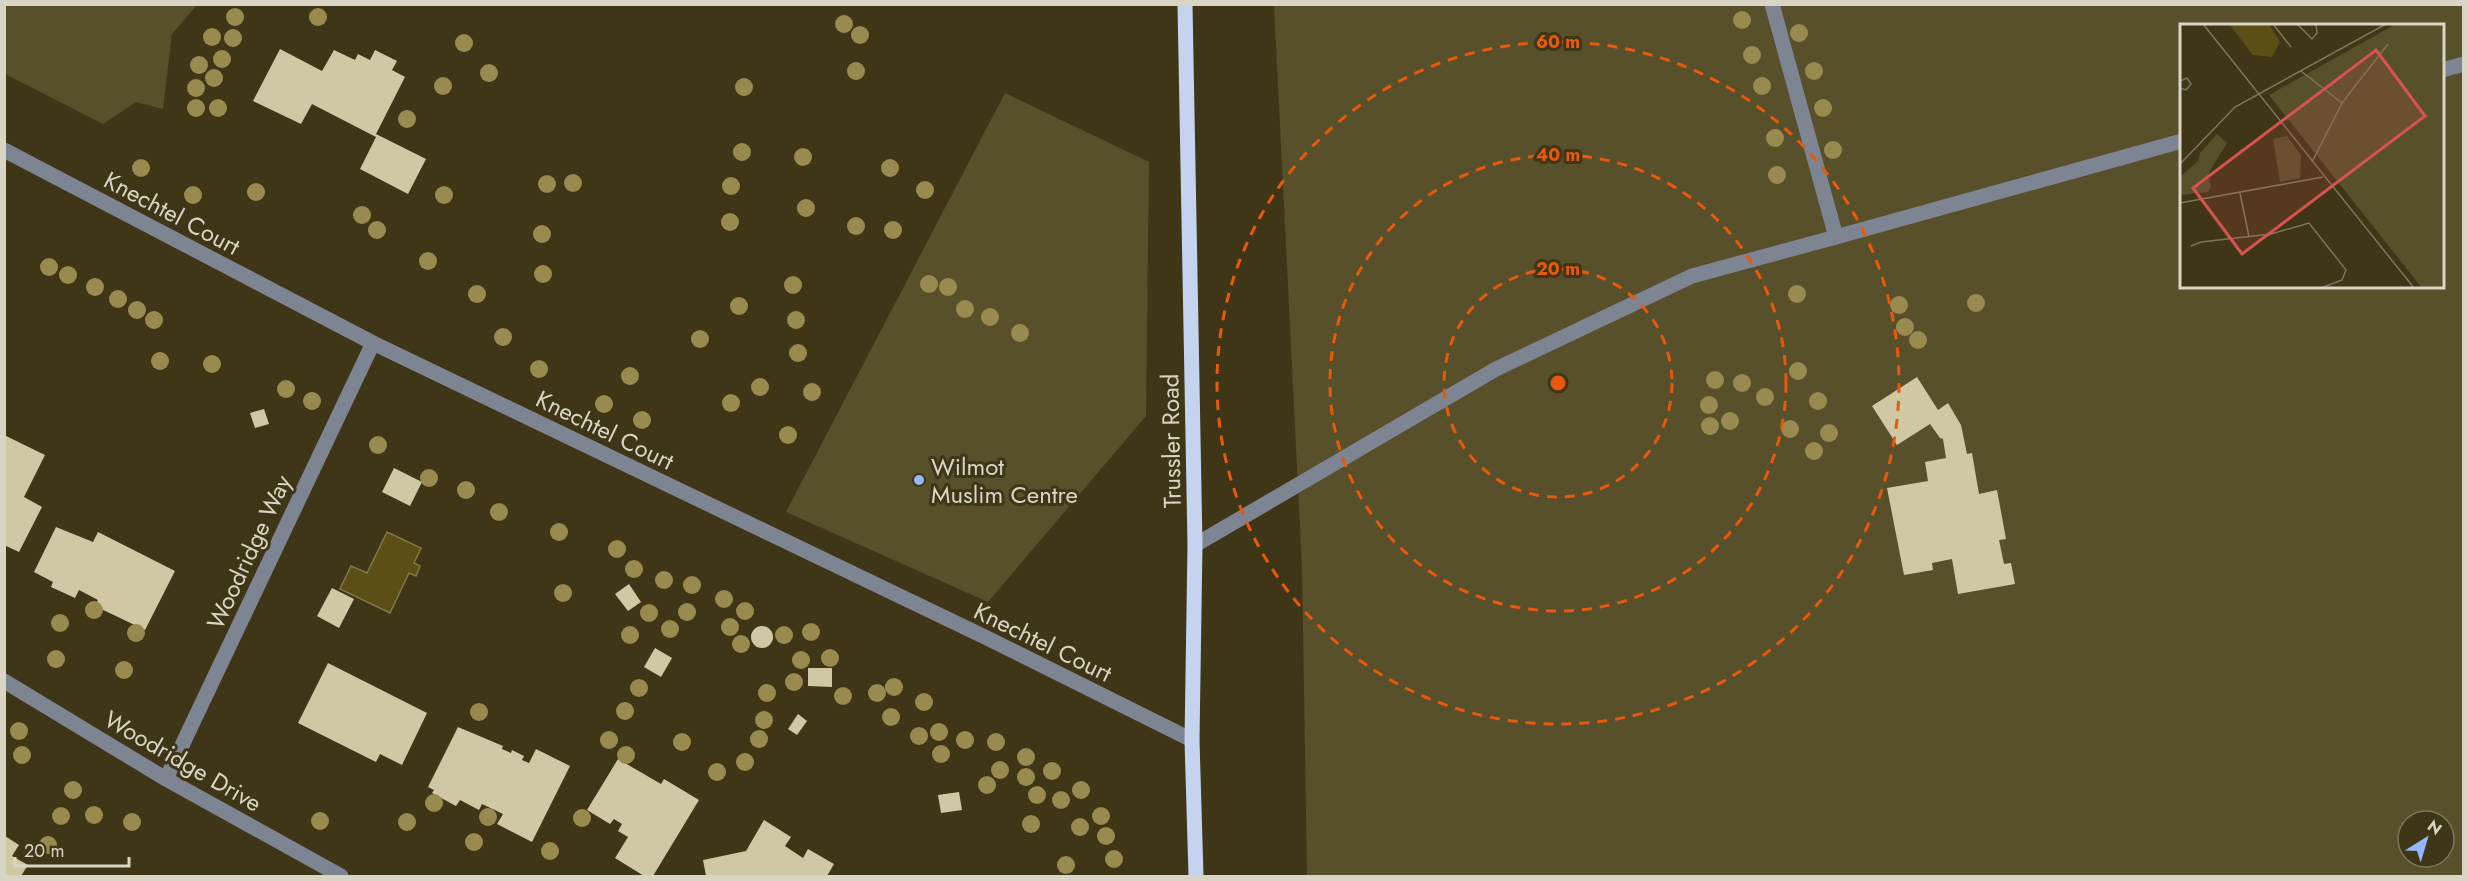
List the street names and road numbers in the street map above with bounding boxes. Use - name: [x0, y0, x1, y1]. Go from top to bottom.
- street label: Knechtel Court: [98, 162, 246, 264]
- street label: Trussler Road: [1152, 373, 1190, 509]
- street label: Knechtel Court: [530, 381, 680, 479]
- street label: Woodridge Way: [198, 469, 300, 635]
- street label: Knechtel Court: [968, 593, 1118, 691]
- street label: Woodridge Drive: [98, 702, 268, 820]

